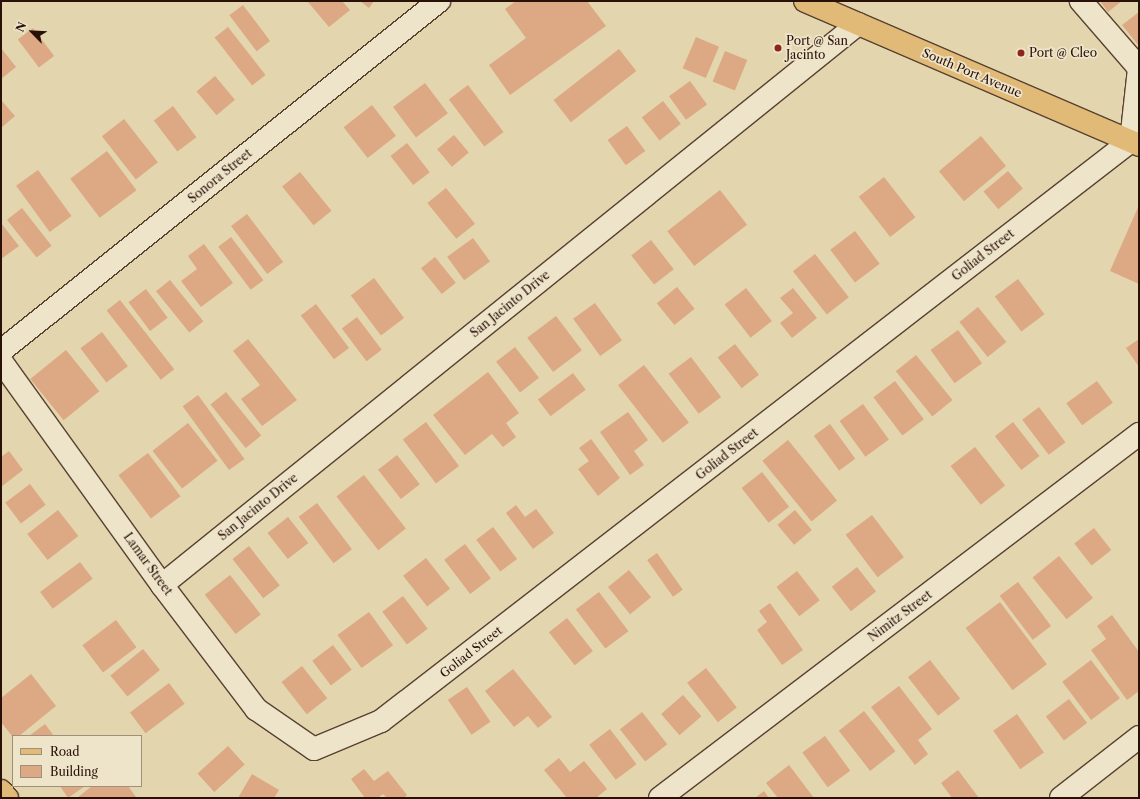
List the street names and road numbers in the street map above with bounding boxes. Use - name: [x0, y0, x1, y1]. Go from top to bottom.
- street label: South Port Avenue: [920, 45, 1024, 101]
- street label: Sonora Street: [185, 146, 255, 206]
- street label: Goliad Street: [949, 226, 1017, 284]
- street label: San Jacinto Drive: [467, 268, 553, 340]
- street label: Goliad Street: [693, 425, 761, 483]
- street label: San Jacinto Drive: [215, 471, 301, 543]
- street label: Lamar Street: [120, 530, 176, 598]
- street label: Nimitz Street: [865, 587, 935, 645]
- street label: Goliad Street: [437, 623, 505, 681]

